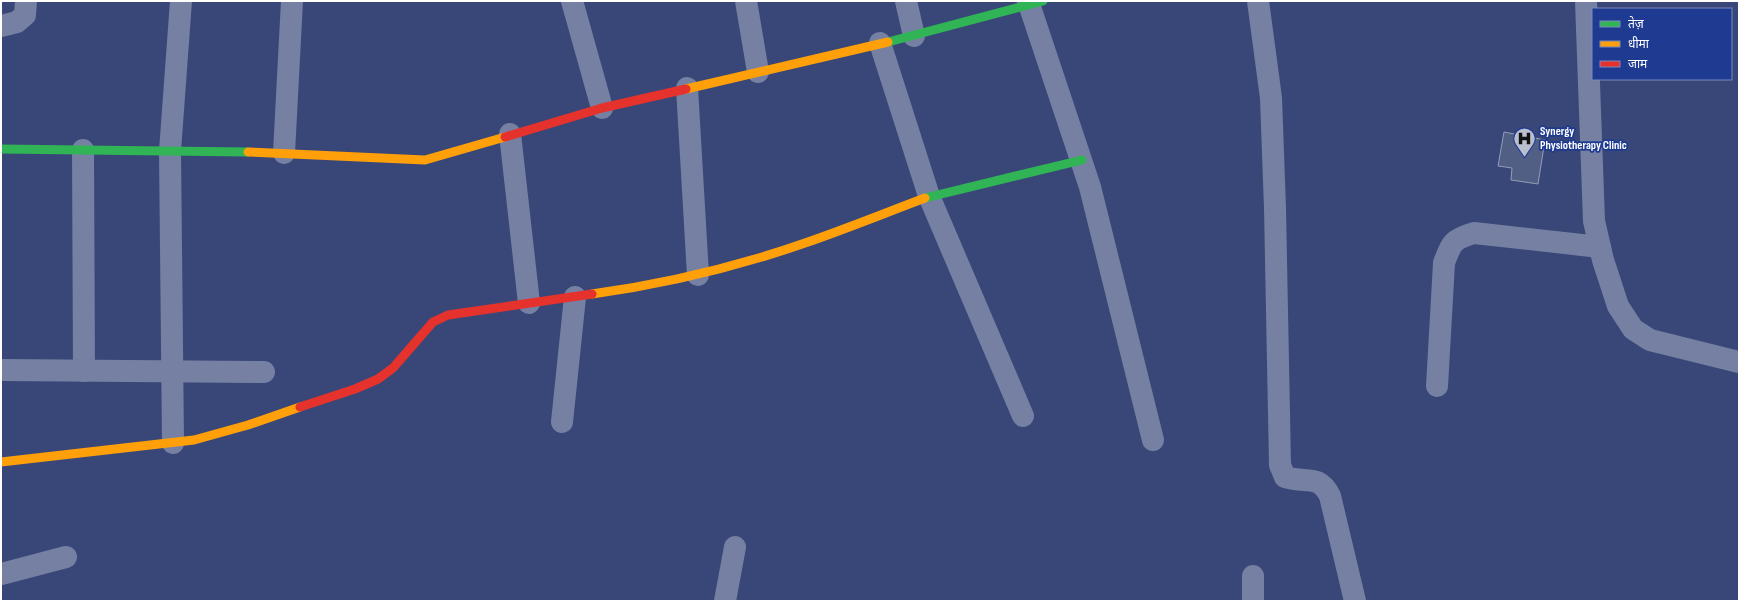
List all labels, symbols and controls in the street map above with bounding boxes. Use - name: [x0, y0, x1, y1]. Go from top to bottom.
- legend: [1592, 8, 1732, 80]
- text: तेज़: [1628, 16, 1645, 32]
- text: धीमा: [1628, 36, 1650, 52]
- text: जाम: [1628, 57, 1648, 72]
- place label: Synergy Physiotherapy Clinic: [1540, 124, 1627, 153]
- hospital icon: Synergy Physiotherapy Clinic: [1511, 125, 1537, 158]

